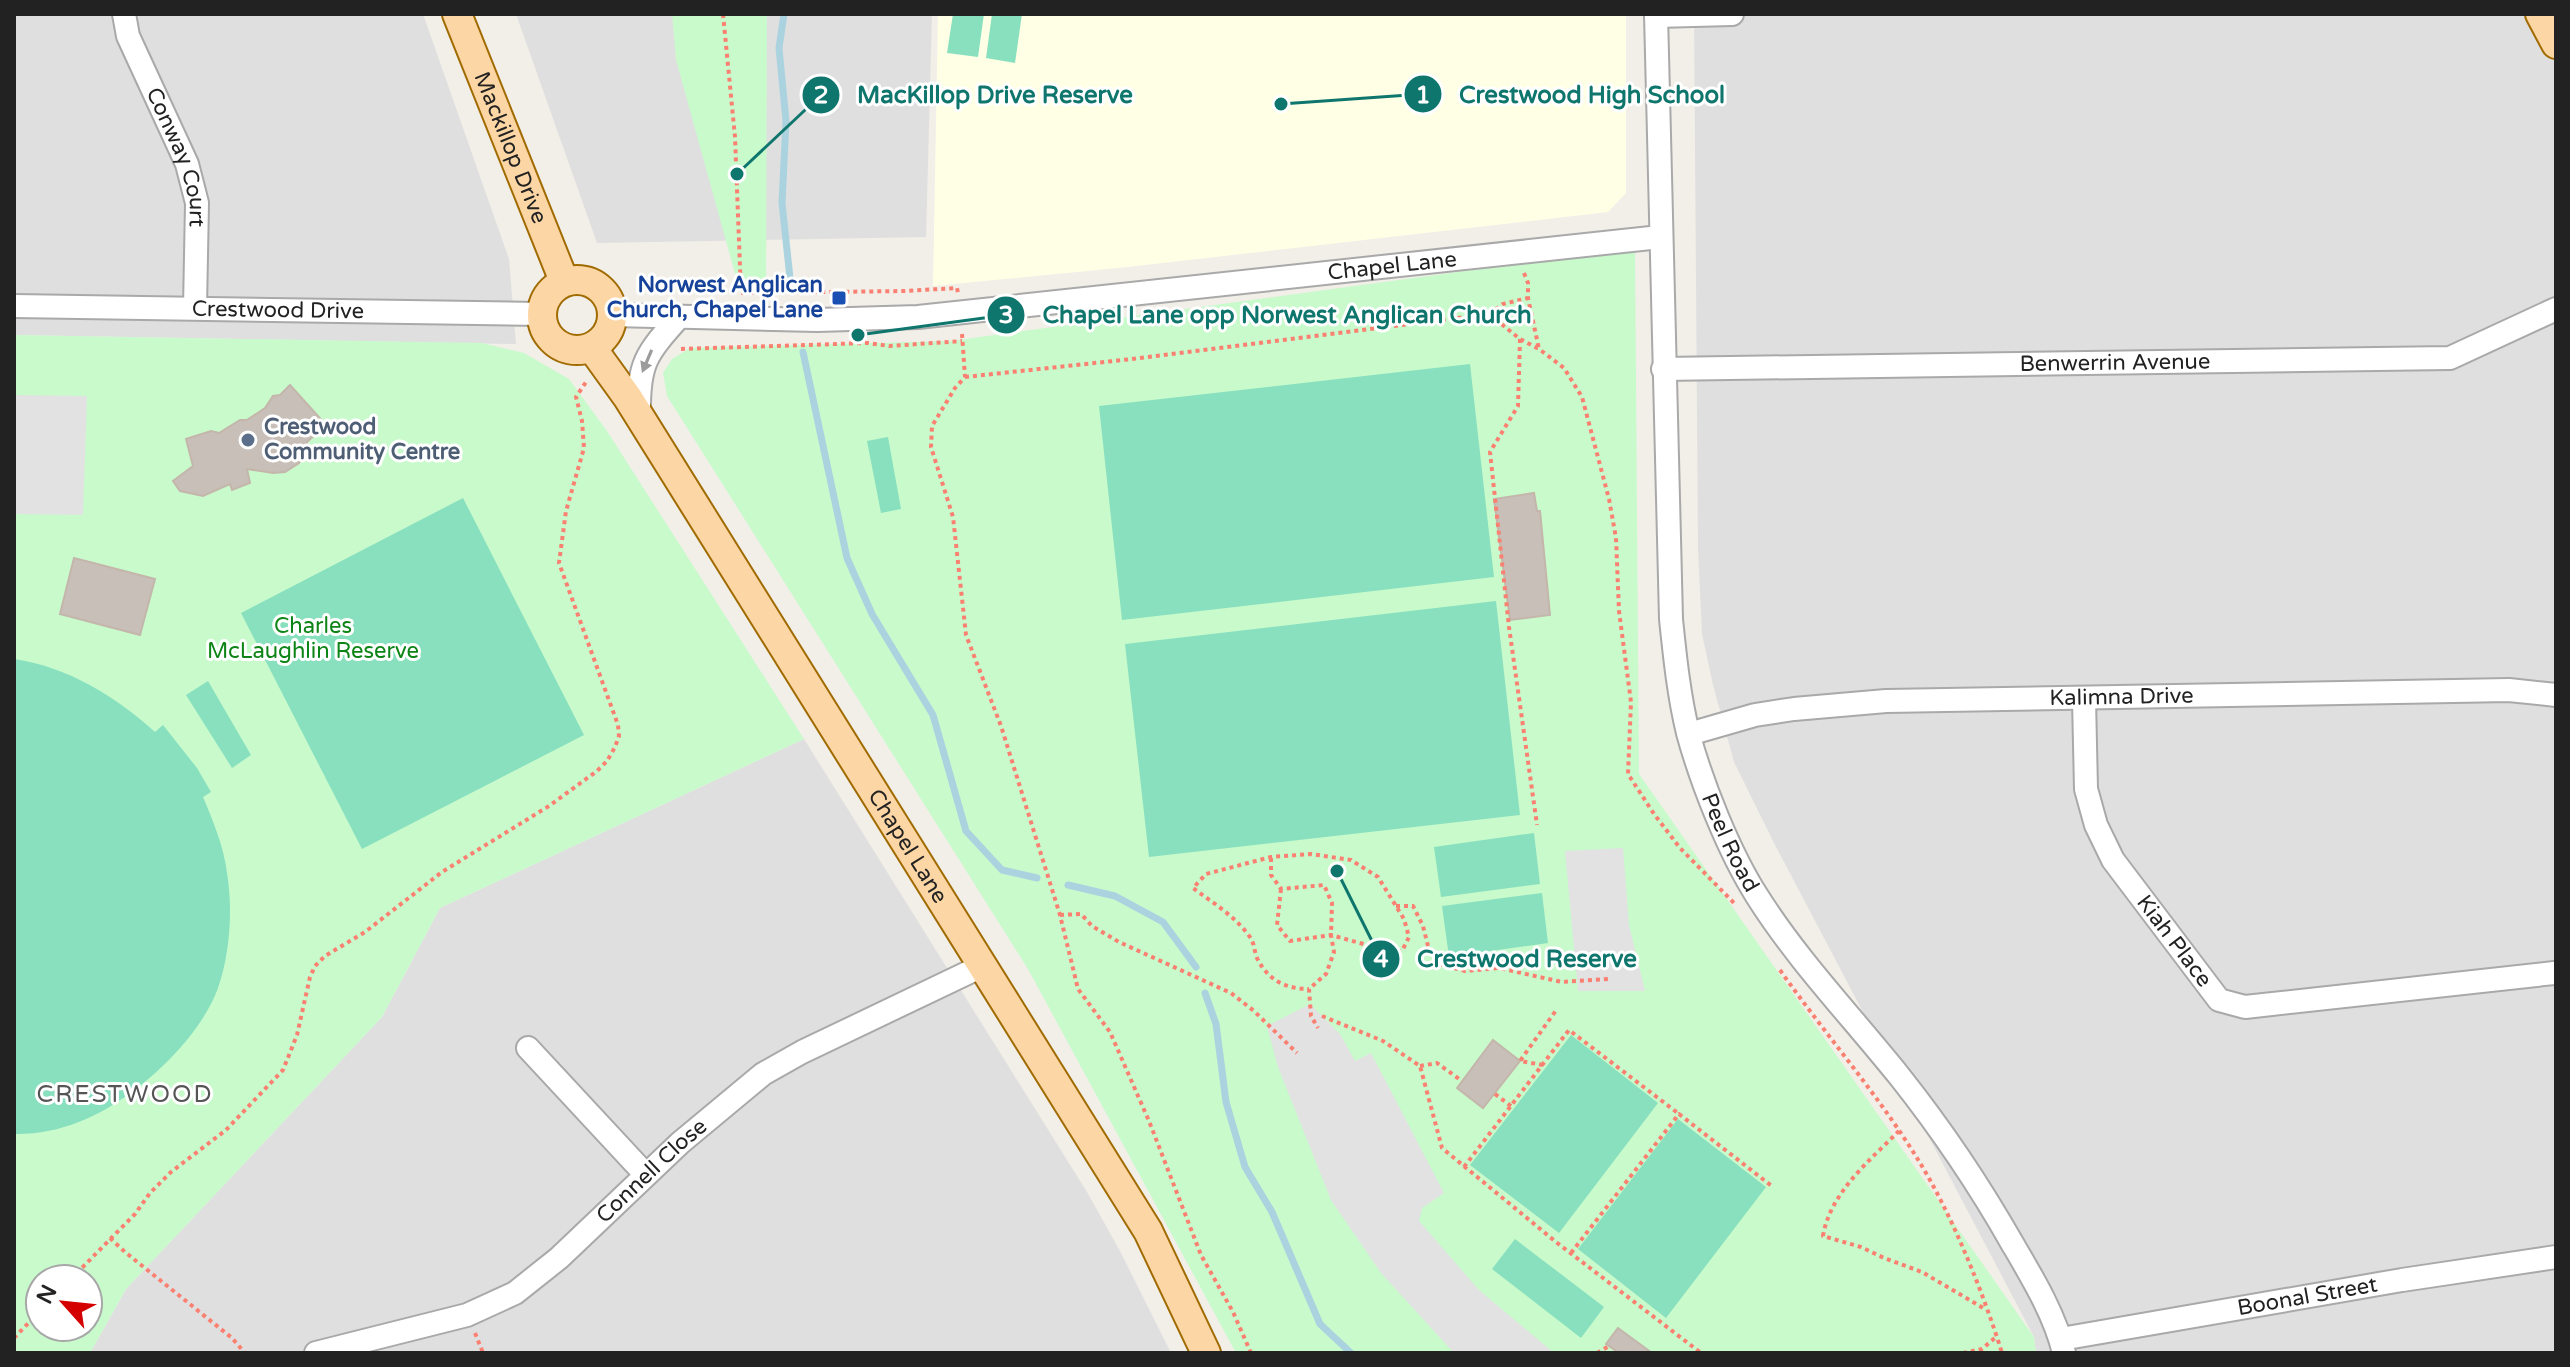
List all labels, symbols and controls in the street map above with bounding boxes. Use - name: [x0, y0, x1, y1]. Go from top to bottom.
- street label: Mackillop Drive: [469, 68, 553, 227]
- callout: Crestwood High School: [1403, 70, 1741, 118]
- callout: MacKillop Drive Reserve: [801, 71, 1149, 119]
- text: 2: [813, 81, 829, 110]
- text: MacKillop Drive Reserve: [857, 81, 1133, 110]
- text: 1: [1415, 81, 1431, 110]
- text: Crestwood High School: [1459, 81, 1725, 110]
- street label: Conway Court: [140, 83, 210, 227]
- street label: Chapel Lane: [1326, 246, 1458, 286]
- place label: Norwest Anglican Church, Chapel Lane: [607, 272, 823, 323]
- marker: Norwest Anglican Church, Chapel Lane: [830, 289, 848, 307]
- callout: Chapel Lane opp Norwest Anglican Church: [986, 291, 1547, 339]
- street label: Crestwood Drive: [192, 296, 364, 324]
- text: 3: [998, 301, 1014, 330]
- text: Chapel Lane opp Norwest Anglican Church: [1042, 301, 1532, 330]
- street label: Benwerrin Avenue: [2019, 348, 2211, 377]
- one-way arrow: [640, 349, 653, 373]
- place label: Crestwood Community Centre: [264, 414, 460, 465]
- marker: Crestwood Community Centre: [239, 431, 257, 449]
- park label: Charles McLaughlin Reserve: [207, 613, 419, 664]
- street label: Kalimna Drive: [2049, 683, 2194, 711]
- street label: Chapel Lane: [862, 784, 953, 908]
- street label: Peel Road: [1696, 790, 1765, 897]
- street label: Kiah Place: [2131, 890, 2217, 992]
- callout: Crestwood Reserve: [1361, 935, 1653, 983]
- text: 4: [1373, 945, 1389, 974]
- text: Crestwood Reserve: [1417, 945, 1637, 974]
- district label: CRESTWOOD: [37, 1080, 213, 1109]
- street label: Connell Close: [591, 1113, 712, 1228]
- north arrow: [24, 1263, 104, 1343]
- street label: Boonal Street: [2235, 1271, 2379, 1321]
- text: N: [31, 1281, 63, 1308]

